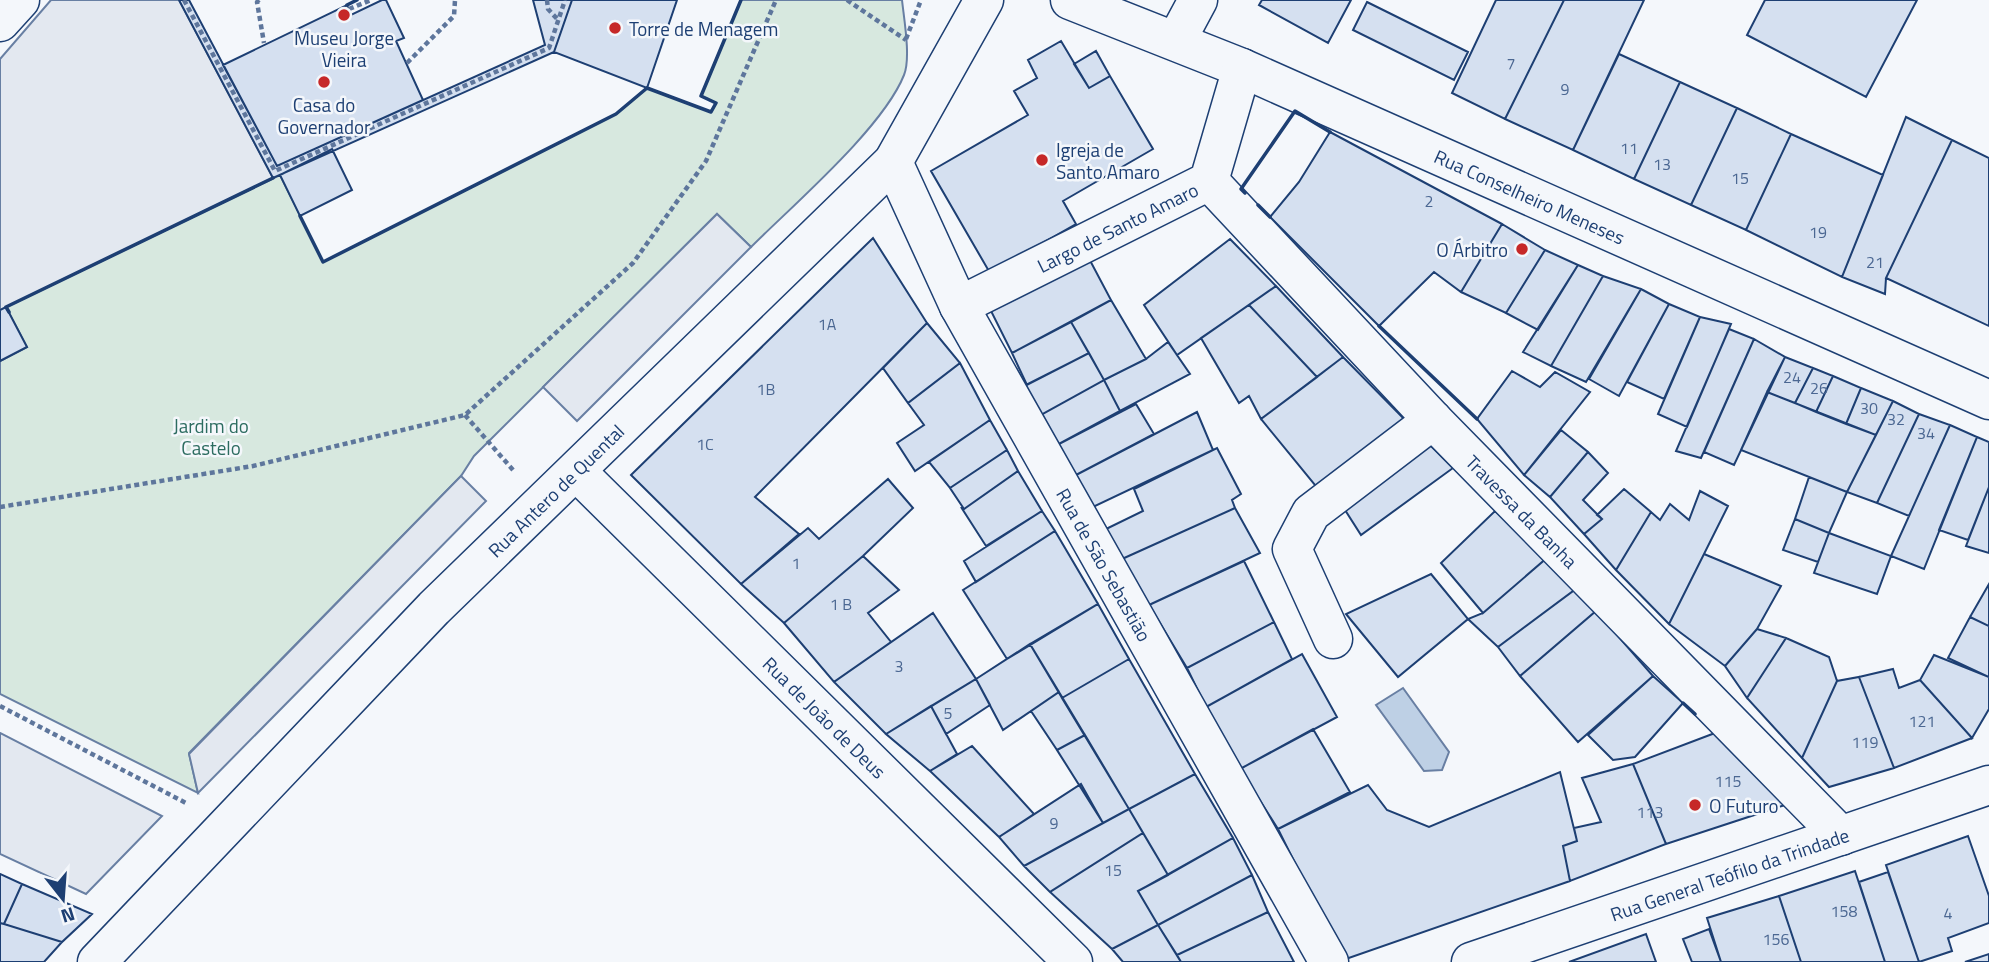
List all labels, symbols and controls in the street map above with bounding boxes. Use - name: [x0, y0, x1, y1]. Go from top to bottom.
- marker: Museu Jorge Vieira: [336, 7, 352, 23]
- place label: Torre de Menagem: [629, 14, 778, 43]
- marker: Torre de Menagem: [607, 20, 623, 36]
- place label: Museu Jorge Vieira: [294, 23, 394, 74]
- house number: 7: [1507, 51, 1515, 75]
- marker: Casa do Governador: [316, 74, 332, 90]
- house number: 9: [1561, 77, 1570, 101]
- place label: Casa do Governador: [277, 90, 371, 141]
- place label: Igreja de Santo Amaro: [1056, 135, 1160, 186]
- house number: 11: [1620, 136, 1638, 160]
- street label: Rua Conselheiro Meneses: [1430, 141, 1630, 251]
- marker: Igreja de Santo Amaro: [1034, 152, 1050, 168]
- house number: 13: [1653, 152, 1671, 176]
- house number: 15: [1731, 166, 1749, 190]
- street label: Largo de Santo Amaro: [1032, 174, 1203, 279]
- house number: 2: [1425, 189, 1433, 213]
- house number: 19: [1809, 220, 1827, 244]
- place label: O Árbitro: [1436, 235, 1508, 264]
- marker: O Árbitro: [1514, 241, 1530, 257]
- house number: 21: [1866, 250, 1884, 274]
- house number: 1A: [818, 312, 837, 336]
- house number: 24: [1783, 365, 1801, 389]
- house number: 26: [1810, 376, 1828, 400]
- house number: 1B: [757, 377, 776, 401]
- house number: 30: [1860, 396, 1878, 420]
- house number: 32: [1887, 407, 1905, 431]
- park label: Jardim do Castelo: [173, 411, 249, 462]
- street label: Rua Antero de Quental: [480, 417, 630, 563]
- house number: 34: [1917, 421, 1935, 445]
- house number: 1C: [696, 432, 714, 456]
- street label: Travessa da Banha: [1460, 448, 1585, 575]
- street label: Rua de São Sebastião: [1050, 482, 1160, 646]
- house number: 1: [792, 551, 800, 575]
- house number: 1 B: [830, 592, 852, 616]
- street label: Rua de João de Deus: [757, 649, 893, 785]
- house number: 3: [895, 654, 903, 678]
- house number: 5: [944, 701, 953, 725]
- house number: 121: [1909, 709, 1935, 733]
- house number: 119: [1852, 730, 1878, 754]
- house number: 115: [1715, 769, 1741, 793]
- place label: O Futuro: [1709, 791, 1779, 820]
- marker: O Futuro: [1687, 797, 1703, 813]
- house number: 113: [1637, 800, 1663, 824]
- house number: 9: [1050, 811, 1059, 835]
- street label: Rua General Teófilo da Trindade: [1606, 819, 1853, 928]
- house number: 15: [1104, 858, 1122, 882]
- north arrow: [28, 864, 98, 934]
- house number: 158: [1831, 899, 1857, 923]
- text: N: [58, 900, 79, 932]
- house number: 4: [1944, 901, 1953, 925]
- house number: 156: [1763, 927, 1789, 951]

